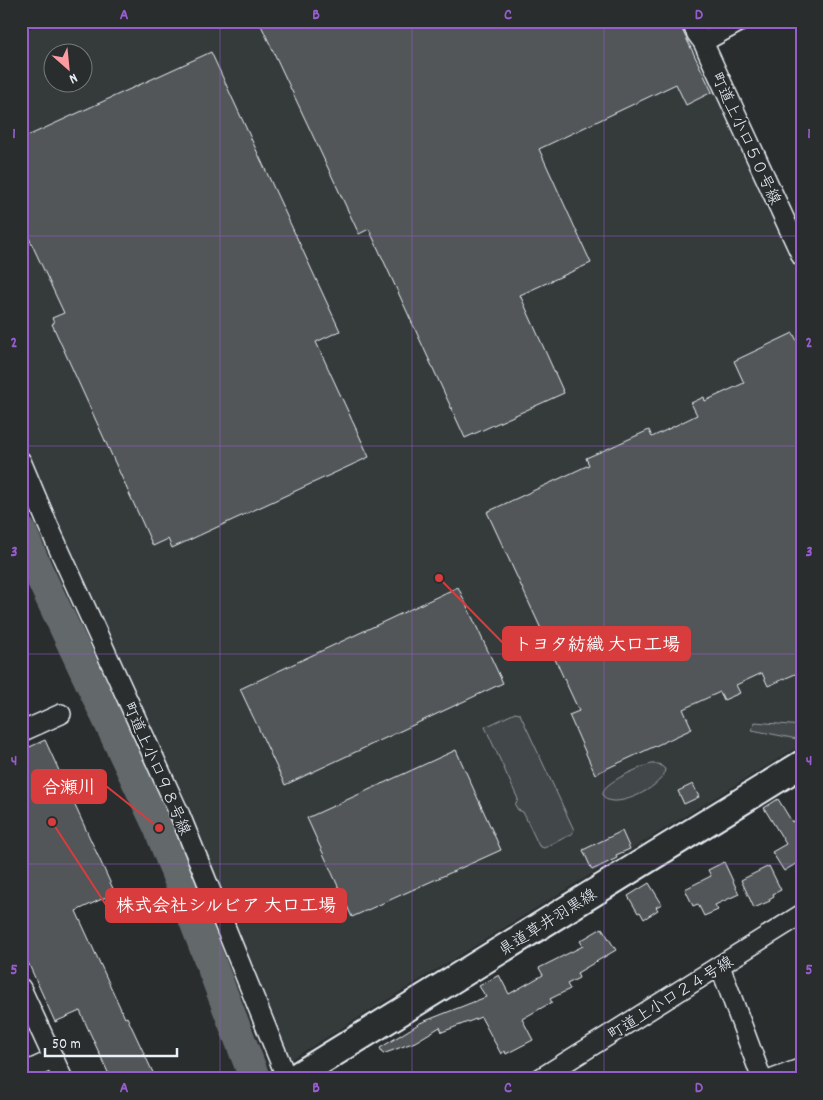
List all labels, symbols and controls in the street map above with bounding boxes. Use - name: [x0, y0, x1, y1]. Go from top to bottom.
- text: A: [120, 4, 129, 27]
- text: B: [312, 4, 320, 27]
- text: C: [504, 4, 512, 27]
- text: D: [695, 4, 704, 27]
- north arrow: [42, 42, 92, 92]
- text: N: [65, 67, 81, 88]
- street label: 町道上小口５０号線: [704, 69, 786, 209]
- text: 1: [12, 123, 16, 146]
- text: 1: [807, 123, 811, 146]
- text: 2: [11, 332, 18, 355]
- text: 2: [806, 332, 813, 355]
- text: 3: [10, 541, 18, 564]
- text: 3: [805, 541, 813, 564]
- callout: トヨタ紡織 大口工場: [503, 627, 690, 660]
- text: トヨタ紡織 大口工場: [514, 634, 680, 659]
- street label: 町道上小口９８号線: [116, 699, 196, 839]
- text: 4: [11, 750, 17, 773]
- text: 4: [806, 750, 812, 773]
- callout: 合瀬川: [32, 770, 106, 803]
- text: 合瀬川: [42, 777, 96, 802]
- street label: 県道草井羽黒線: [495, 884, 602, 963]
- callout: 株式会社シルビア 大口工場: [106, 889, 346, 922]
- text: 株式会社シルビア 大口工場: [116, 895, 336, 920]
- street label: 町道上小口２４号線: [604, 951, 738, 1047]
- text: 5: [10, 959, 18, 982]
- text: 5: [805, 959, 813, 982]
- scale bar: [45, 1025, 178, 1057]
- text: 50 m: [52, 1034, 81, 1056]
- text: A: [120, 1077, 129, 1100]
- text: B: [312, 1077, 320, 1100]
- text: C: [504, 1077, 512, 1100]
- text: D: [695, 1077, 704, 1100]

